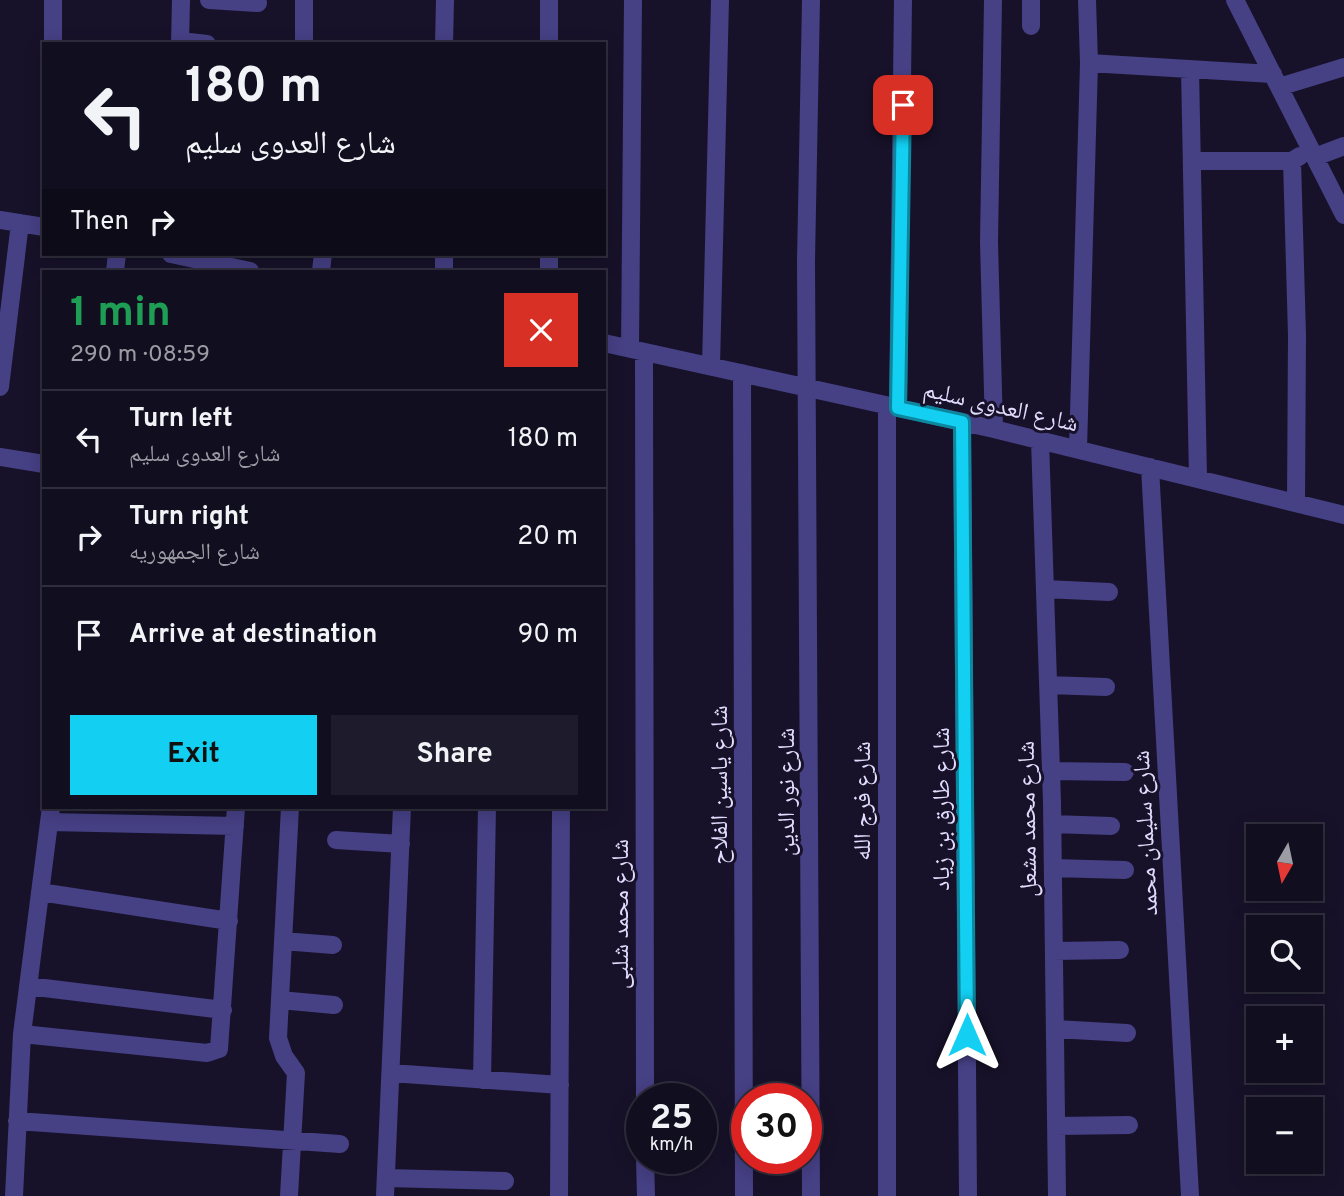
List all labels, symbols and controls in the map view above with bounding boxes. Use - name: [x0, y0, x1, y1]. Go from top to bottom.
- text: 180 m: [185, 58, 322, 120]
- icon: left: [70, 70, 161, 161]
- pin: [873, 75, 933, 135]
- icon: arrive: [884, 86, 922, 124]
- text: شارع العدوى سليم: [185, 125, 396, 165]
- icon: right: [143, 203, 181, 241]
- text: Then: [70, 206, 129, 239]
- text: 1 min: [70, 288, 171, 341]
- button: close: [504, 293, 578, 367]
- text: 290 m · 08:59: [70, 341, 210, 370]
- street label: شارع العدوى سليم: [920, 376, 1081, 440]
- text: Turn left: [129, 403, 233, 436]
- icon: left: [70, 420, 108, 458]
- text: 180 m: [508, 423, 578, 456]
- text: شارع العدوى سليم: [129, 441, 280, 470]
- text: Turn right: [129, 501, 249, 534]
- icon: right: [70, 518, 108, 556]
- text: 20 m: [517, 521, 578, 554]
- text: شارع الجمهوريه: [129, 539, 260, 568]
- icon: arrive: [70, 616, 108, 654]
- text: Arrive at destination: [129, 619, 377, 652]
- text: 90 m: [518, 619, 578, 652]
- street label: شارع ياسين الفلاح: [706, 705, 736, 865]
- button: Exit: [70, 715, 317, 795]
- button: Share: [331, 715, 578, 795]
- street label: شارع طارق بن زياد: [928, 727, 958, 891]
- street label: شارع نور الدين: [773, 728, 803, 856]
- street label: شارع فرج الله: [849, 741, 879, 861]
- street label: شارع محمد مشعل: [1013, 741, 1045, 897]
- street label: شارع سليمان محمد: [1128, 749, 1166, 916]
- north arrow: [1246, 824, 1323, 901]
- map controls: [1246, 824, 1323, 1174]
- street label: شارع محمد شلبى: [607, 839, 637, 989]
- button: search: [1246, 915, 1323, 992]
- position arrow: [930, 998, 1004, 1072]
- button: +: [1246, 1006, 1323, 1083]
- speed limit sign: 30: [731, 1083, 822, 1174]
- text: 25: [650, 1097, 693, 1141]
- button: −: [1246, 1097, 1323, 1174]
- text: km/h: [650, 1134, 693, 1157]

